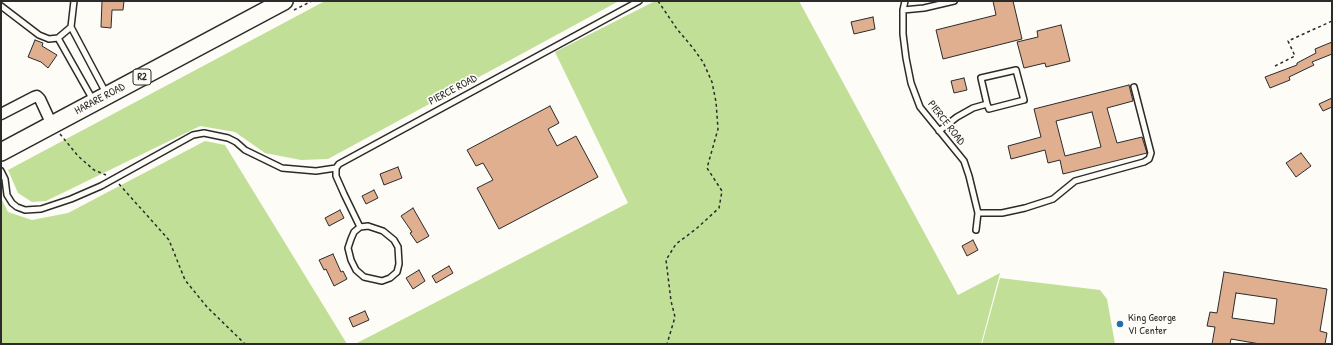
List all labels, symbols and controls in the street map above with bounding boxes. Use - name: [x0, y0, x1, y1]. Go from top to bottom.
- road number: R2: [133, 69, 151, 85]
- street label: PIERCE ROAD: [427, 72, 479, 108]
- street label: HARARE ROAD: [73, 80, 127, 118]
- street label: PIERCE ROAD: [925, 98, 967, 148]
- place label: King George VI Center: [1128, 311, 1176, 337]
- marker: King George VI Center: [1115, 319, 1125, 329]

